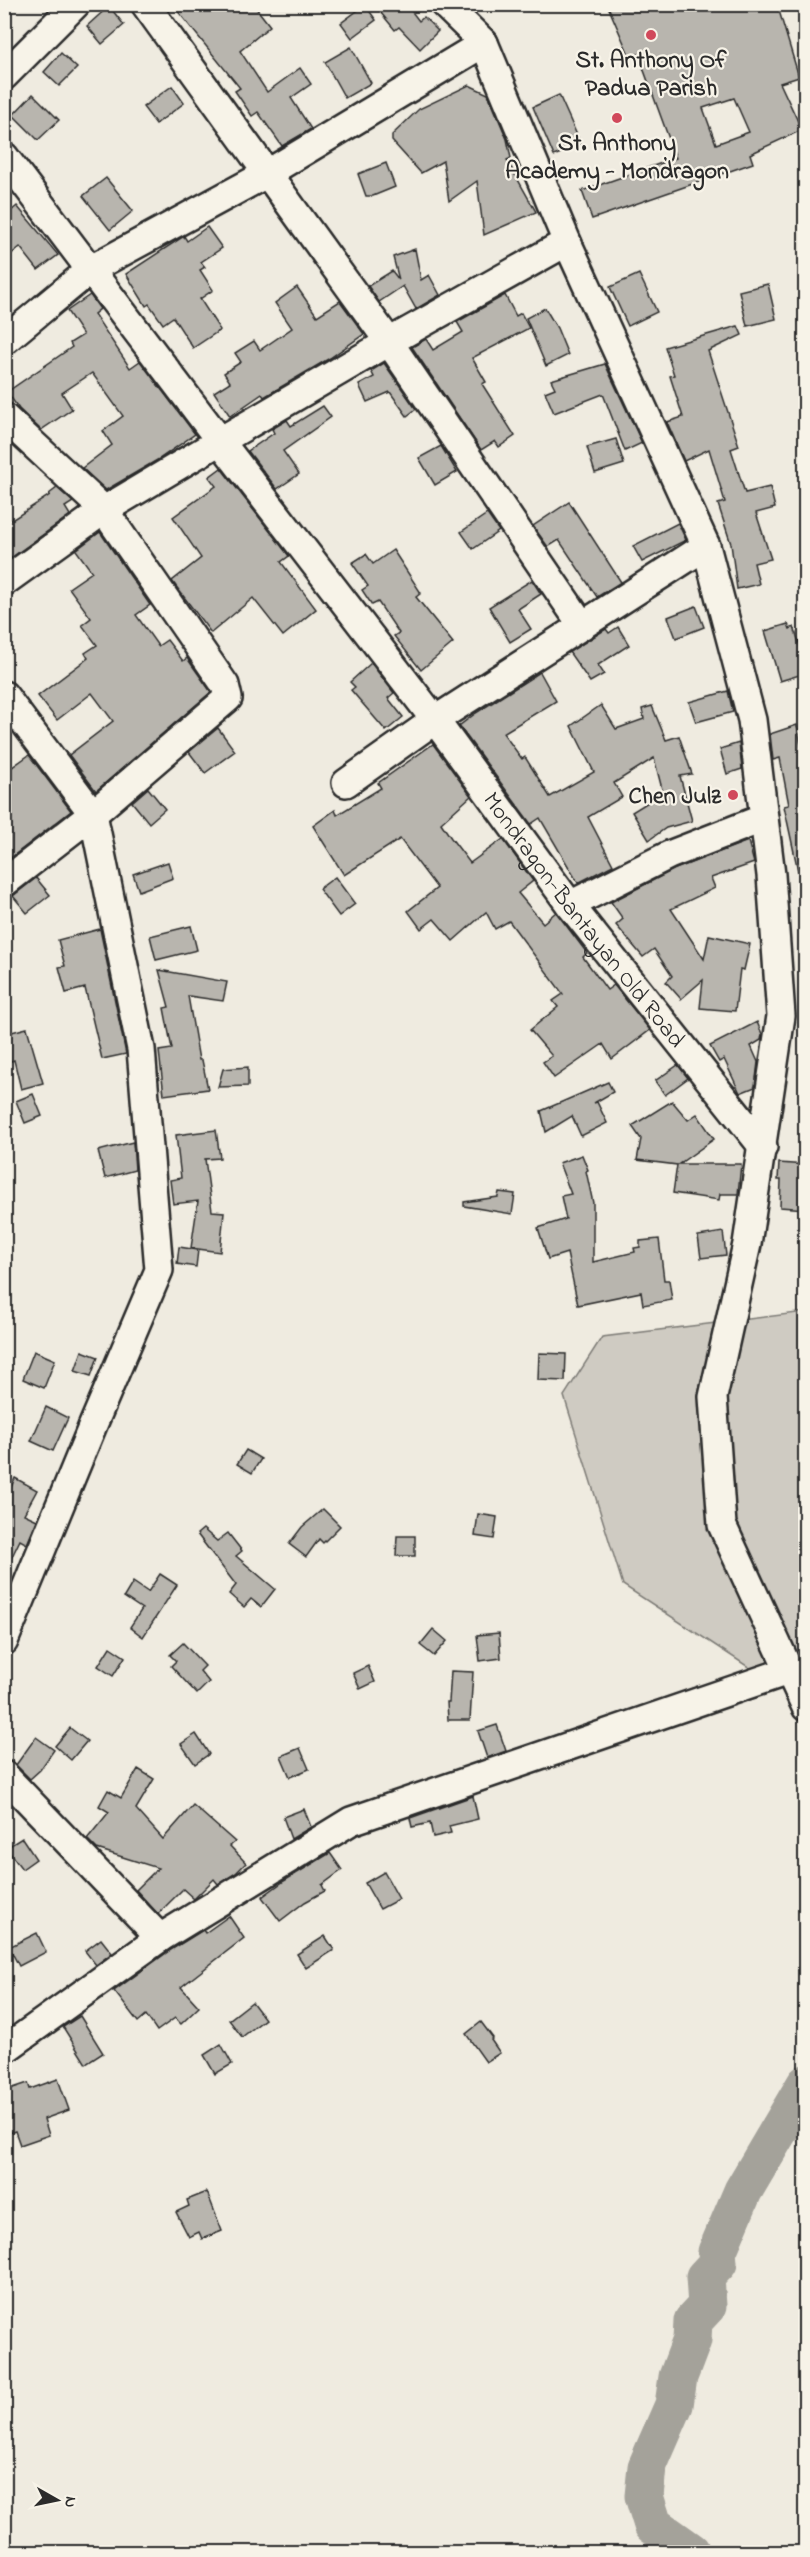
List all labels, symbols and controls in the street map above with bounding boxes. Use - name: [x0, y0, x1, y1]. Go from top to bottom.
- marker: St. Anthony Of Padua Parish: [644, 28, 658, 42]
- place label: St. Anthony Of Padua Parish: [575, 44, 727, 107]
- marker: St. Anthony Academy - Mondragon: [610, 111, 624, 125]
- place label: St. Anthony Academy - Mondragon: [505, 127, 729, 191]
- place label: Chen Julz: [628, 780, 722, 815]
- street label: Mondragon-Bantayan Old Road: [473, 785, 693, 1057]
- marker: Chen Julz: [726, 788, 740, 802]
- north arrow: [27, 2470, 87, 2530]
- text: N: [57, 2495, 83, 2509]

